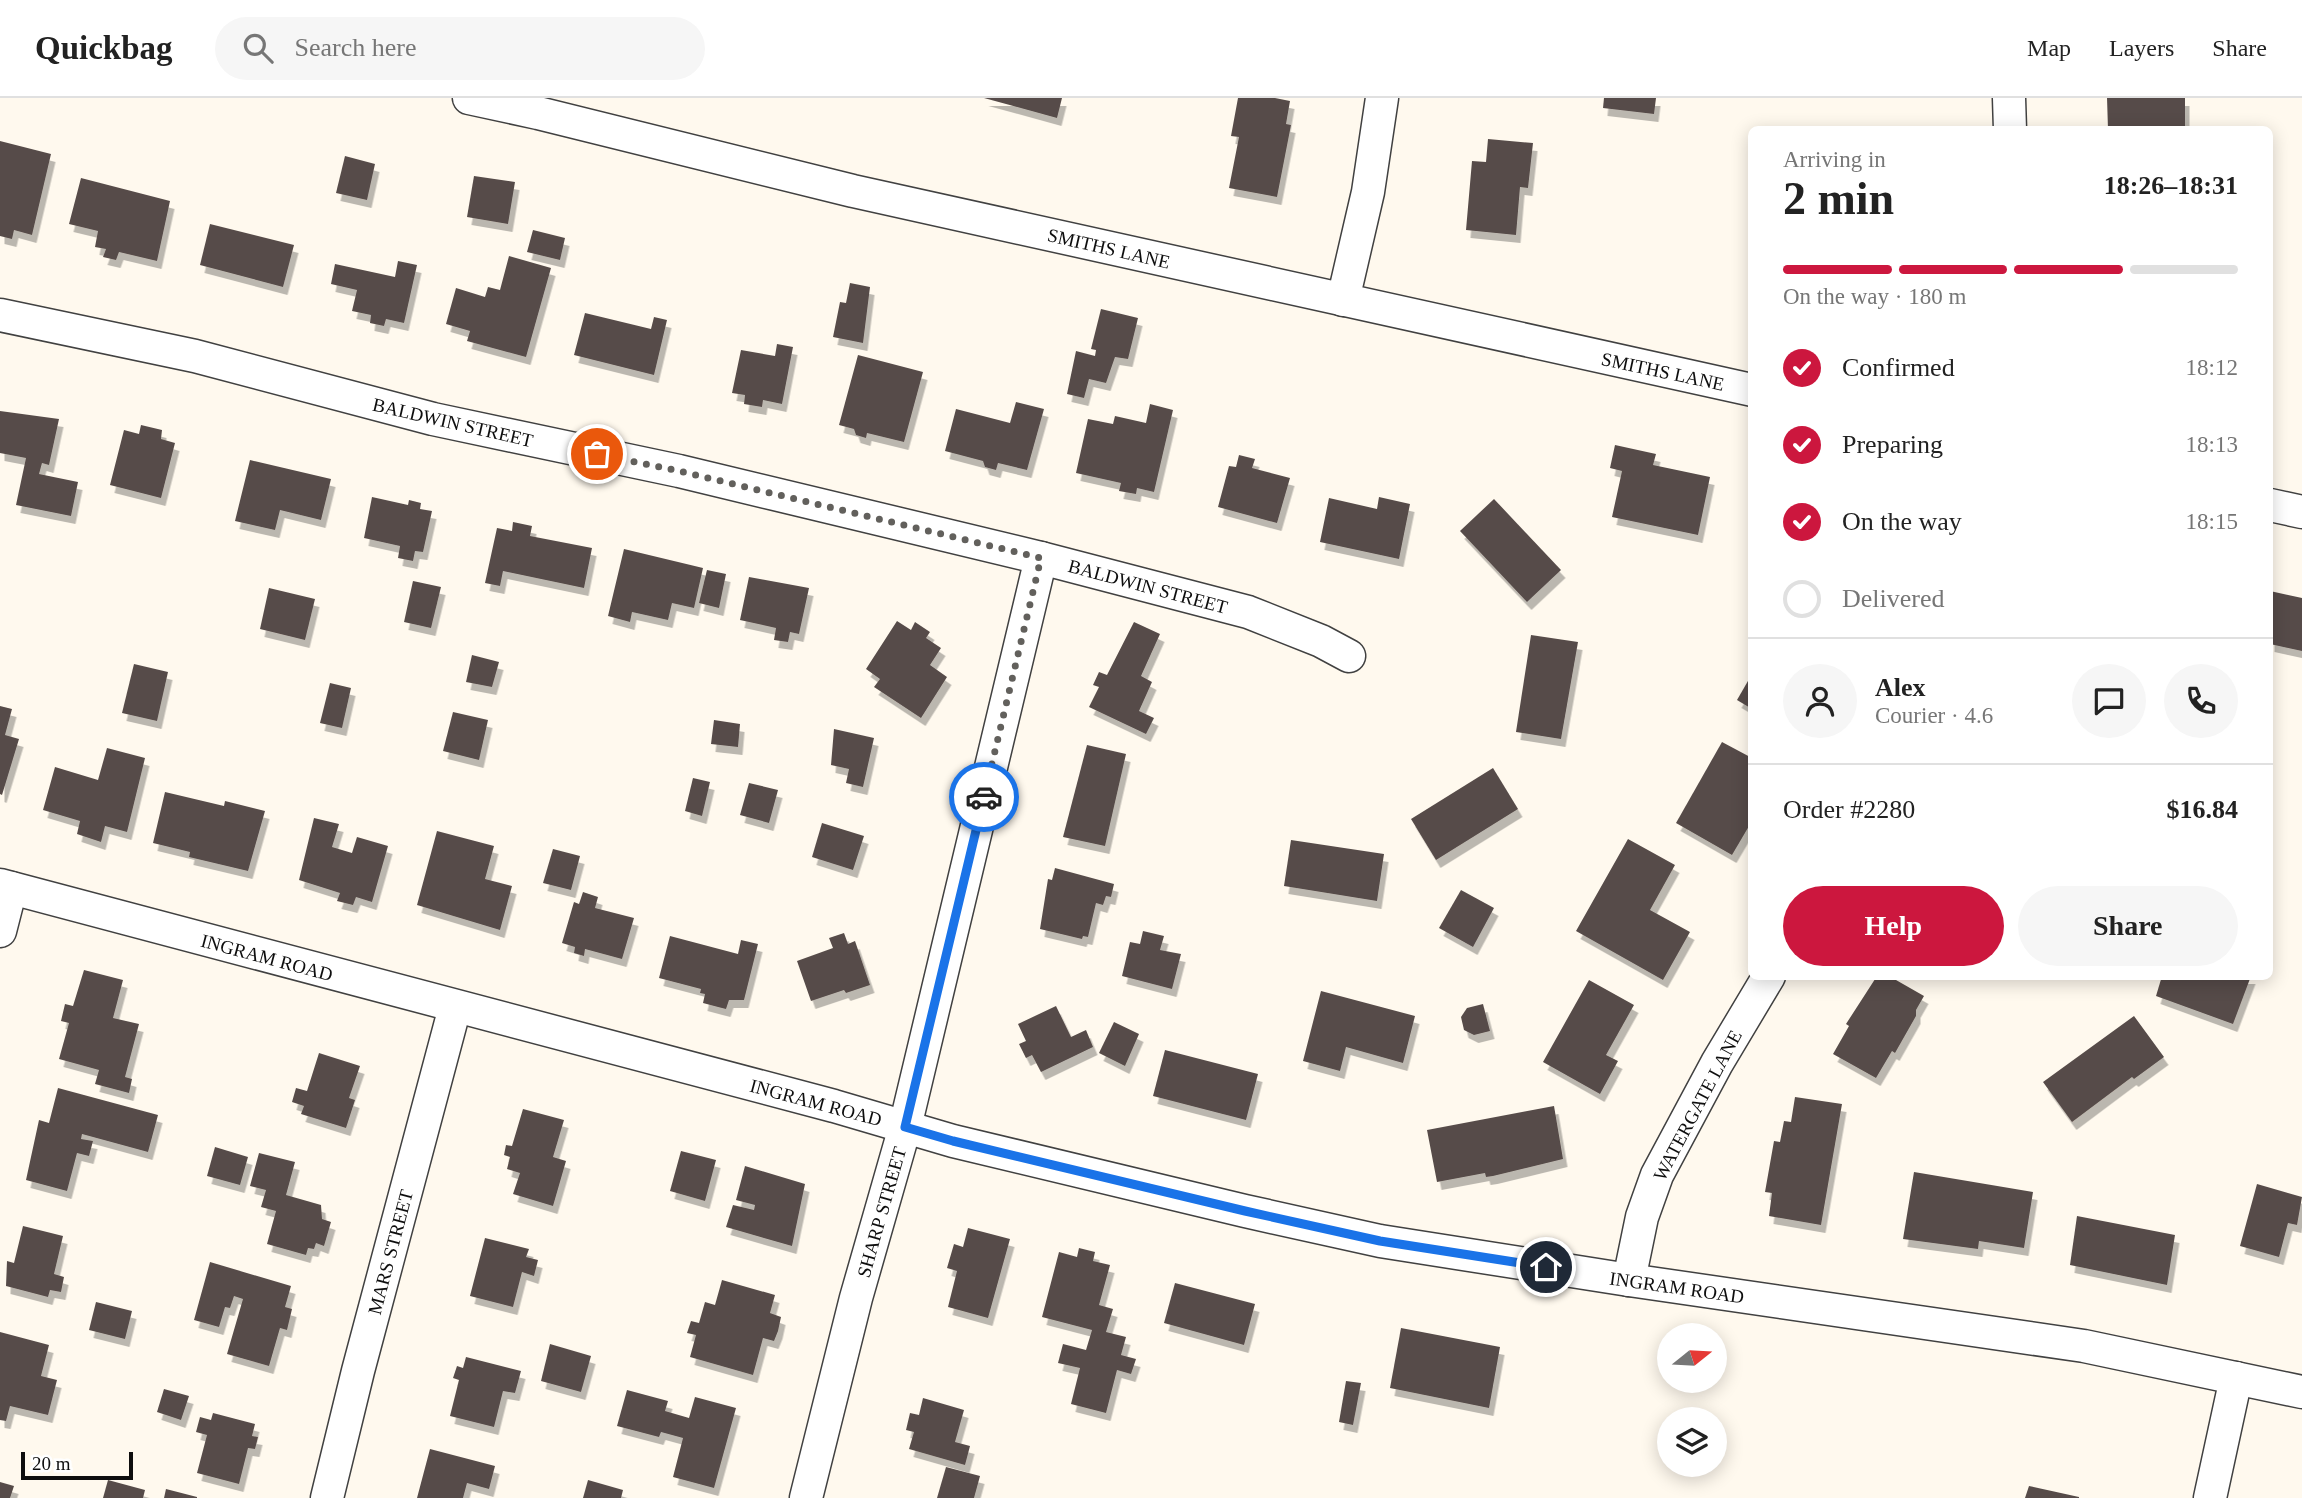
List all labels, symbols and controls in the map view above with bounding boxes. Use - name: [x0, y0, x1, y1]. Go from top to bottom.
- search box: [215, 17, 705, 80]
- icon: search: [239, 29, 277, 67]
- text: Quickbag: [35, 30, 173, 66]
- text: Search here: [295, 33, 417, 62]
- text: Map: [2027, 35, 2071, 61]
- text: Layers: [2109, 35, 2174, 61]
- text: Share: [2212, 35, 2267, 61]
- text: Arriving in: [1783, 147, 1886, 172]
- text: 18:26–18:31: [2104, 171, 2238, 200]
- text: 2 min: [1783, 173, 1894, 224]
- street label: SMITHS LANE: [1046, 224, 1172, 273]
- text: On the way · 180 m: [1783, 284, 1966, 309]
- street label: SMITHS LANE: [1600, 348, 1726, 395]
- icon: check: [1783, 349, 1821, 387]
- text: Confirmed: [1842, 353, 1955, 382]
- text: 18:12: [2186, 355, 2238, 380]
- street label: BALDWIN STREET: [371, 394, 536, 451]
- pin: [567, 424, 627, 484]
- icon: check: [1783, 426, 1821, 464]
- text: Preparing: [1842, 430, 1943, 459]
- text: 18:13: [2186, 432, 2238, 457]
- icon: bag: [578, 435, 616, 473]
- icon: check: [1783, 503, 1821, 541]
- text: On the way: [1842, 507, 1962, 536]
- text: 18:15: [2186, 509, 2238, 534]
- street label: BALDWIN STREET: [1066, 555, 1230, 618]
- text: Delivered: [1842, 584, 1945, 613]
- button: person: [1783, 664, 1857, 738]
- button: chat: [2072, 664, 2146, 738]
- button: phone: [2164, 664, 2238, 738]
- text: Alex: [1875, 673, 1926, 702]
- text: Courier · 4.6: [1875, 703, 1993, 728]
- courier: [949, 762, 1019, 832]
- icon: car: [965, 778, 1003, 816]
- text: Order #2280: [1783, 795, 1915, 824]
- text: $16.84: [2167, 795, 2238, 824]
- button: Help: [1783, 886, 2004, 966]
- button: Share: [2018, 886, 2238, 966]
- street label: INGRAM ROAD: [199, 930, 335, 985]
- street label: WATERGATE LANE: [1649, 1026, 1746, 1184]
- street label: INGRAM ROAD: [748, 1075, 884, 1130]
- street label: SHARP STREET: [853, 1144, 910, 1280]
- street label: MARS STREET: [364, 1187, 417, 1317]
- pin: [1516, 1237, 1576, 1297]
- icon: home: [1527, 1248, 1565, 1286]
- street label: INGRAM ROAD: [1608, 1268, 1746, 1307]
- north arrow: [1657, 1323, 1727, 1393]
- map controls: [1657, 1323, 1727, 1477]
- button: layers: [1657, 1407, 1727, 1477]
- scale bar: [21, 1449, 133, 1481]
- text: 20 m: [32, 1453, 71, 1474]

